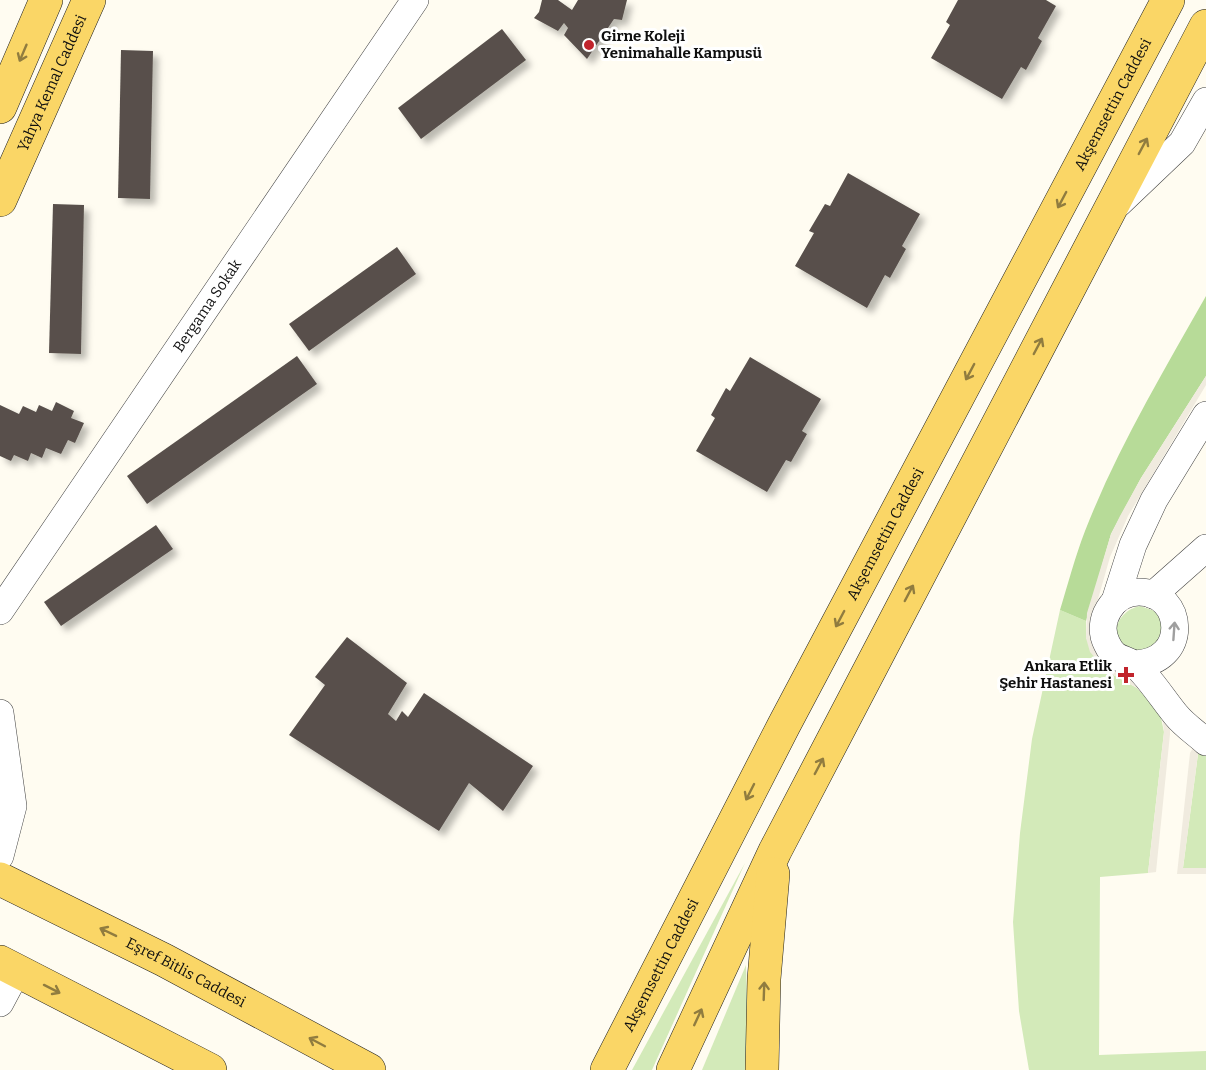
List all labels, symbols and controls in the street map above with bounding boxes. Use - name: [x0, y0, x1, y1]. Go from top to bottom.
- street label: Yahya Kemal Caddesi: [14, 11, 90, 154]
- place label: Girne Koleji Yenimahalle Kampusü: [601, 27, 762, 62]
- street label: Akşemsettin Caddesi: [1070, 35, 1155, 174]
- marker: Girne Koleji Yenimahalle Kampusü: [582, 38, 596, 52]
- one-way arrow: [17, 44, 28, 62]
- one-way arrow: [1137, 138, 1149, 155]
- one-way arrow: [1056, 191, 1068, 208]
- street label: Bergama Sokak: [169, 255, 245, 356]
- one-way arrow: [1033, 337, 1044, 355]
- one-way arrow: [964, 363, 976, 381]
- street label: Akşemsettin Caddesi: [843, 464, 928, 603]
- one-way arrow: [903, 585, 915, 602]
- one-way arrow: [834, 610, 846, 627]
- one-way arrow: [1168, 622, 1179, 642]
- place label: Ankara Etlik Şehir Hastanesi: [999, 657, 1112, 692]
- marker: Ankara Etlik Şehir Hastanesi: [1117, 666, 1135, 684]
- one-way arrow: [813, 758, 825, 775]
- one-way arrow: [743, 782, 755, 800]
- street label: Akşemsettin Caddesi: [619, 895, 703, 1034]
- one-way arrow: [99, 926, 117, 938]
- street label: Eşref Bitlis Caddesi: [123, 934, 249, 1011]
- one-way arrow: [758, 981, 769, 1001]
- one-way arrow: [42, 984, 60, 995]
- one-way arrow: [692, 1008, 704, 1026]
- one-way arrow: [309, 1036, 327, 1047]

